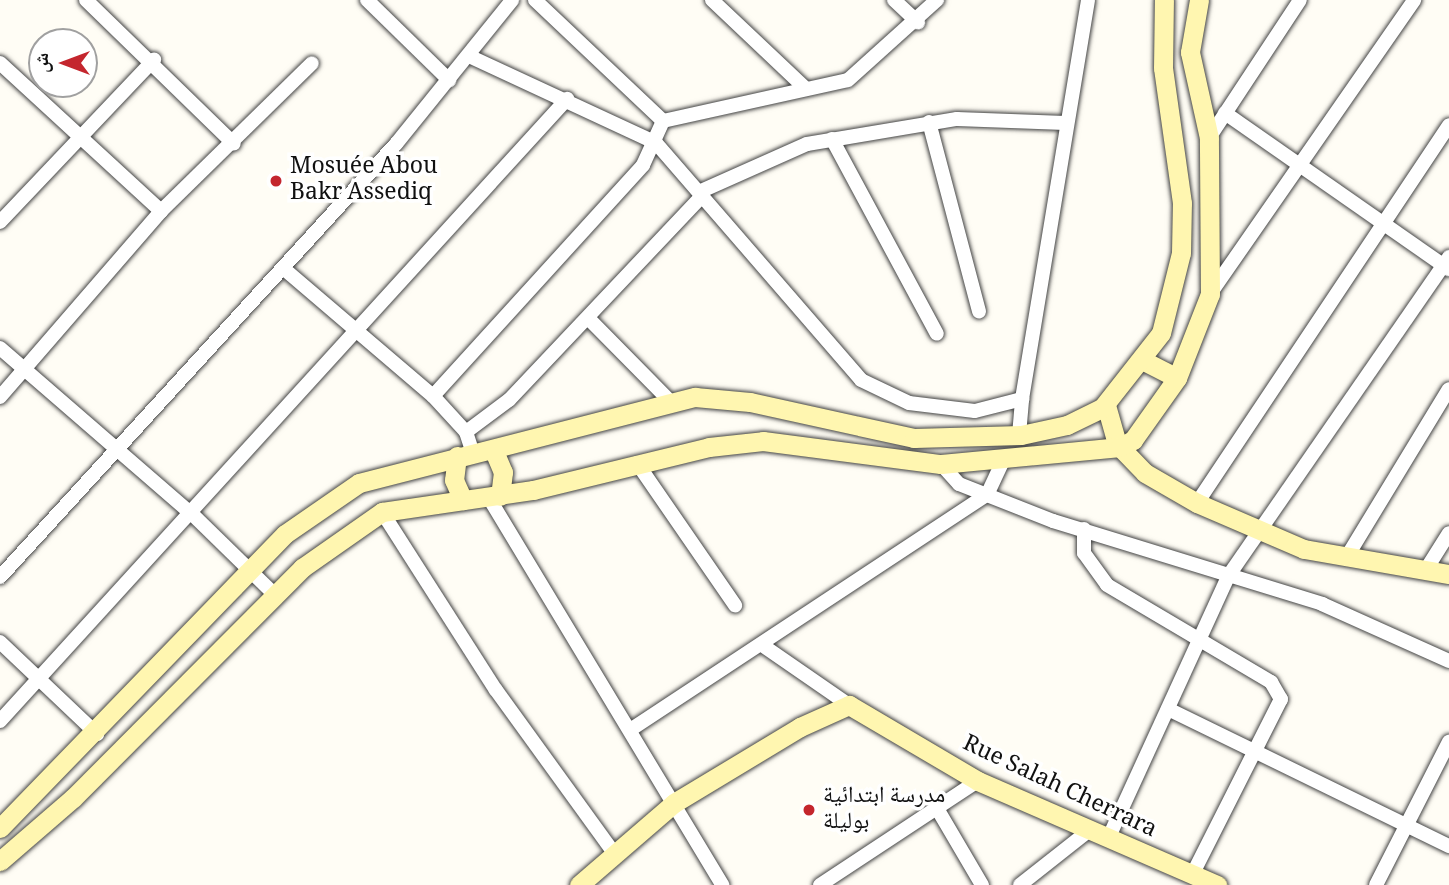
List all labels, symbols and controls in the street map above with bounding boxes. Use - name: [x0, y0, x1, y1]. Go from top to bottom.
- north arrow: [28, 28, 98, 98]
- text: ش: [28, 53, 60, 73]
- place label: Mosuée Abou Bakr Assediq: [290, 154, 438, 208]
- marker: Mosuée Abou Bakr Assediq: [268, 173, 284, 189]
- street label: Rue Salah Cherrara: [958, 731, 1160, 845]
- place label: مدرسة ابتدائية بوليلة: [823, 783, 945, 837]
- marker: مدرسة ابتدائية بوليلة: [801, 802, 817, 818]

